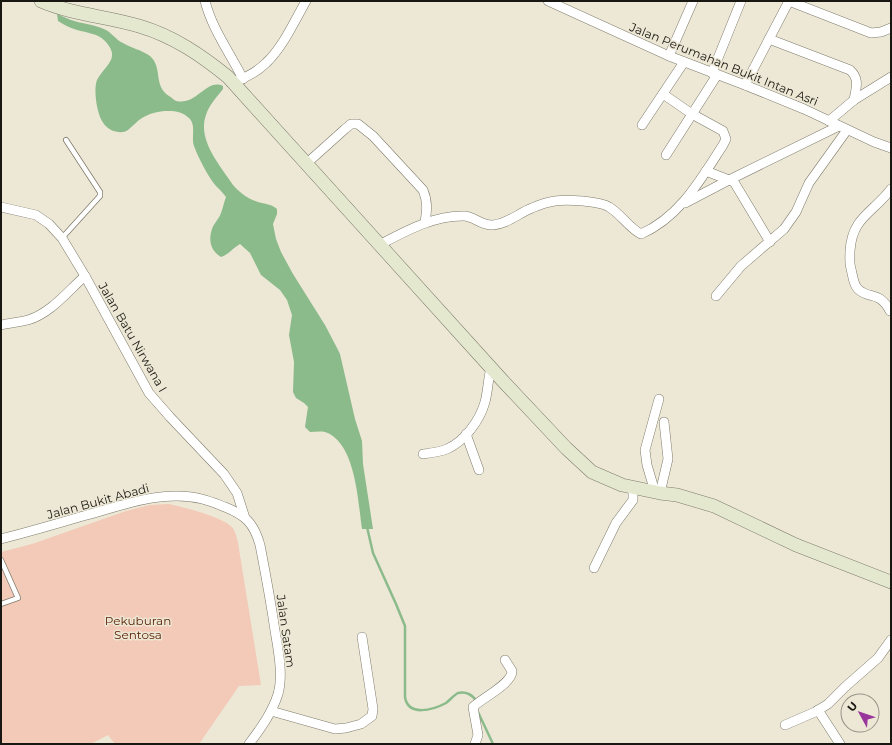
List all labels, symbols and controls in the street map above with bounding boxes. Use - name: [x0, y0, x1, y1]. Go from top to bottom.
- street label: Jalan Perumahan Bukit Intan Asri: [627, 19, 820, 109]
- street label: Jalan Batu Nirwana I: [95, 279, 171, 395]
- street label: Jalan Bukit Abadi: [44, 480, 151, 522]
- street label: Jalan Satam: [273, 593, 299, 668]
- park label: Pekuburan Sentosa: [105, 613, 171, 642]
- north arrow: [840, 693, 880, 733]
- text: U: [844, 699, 860, 714]

